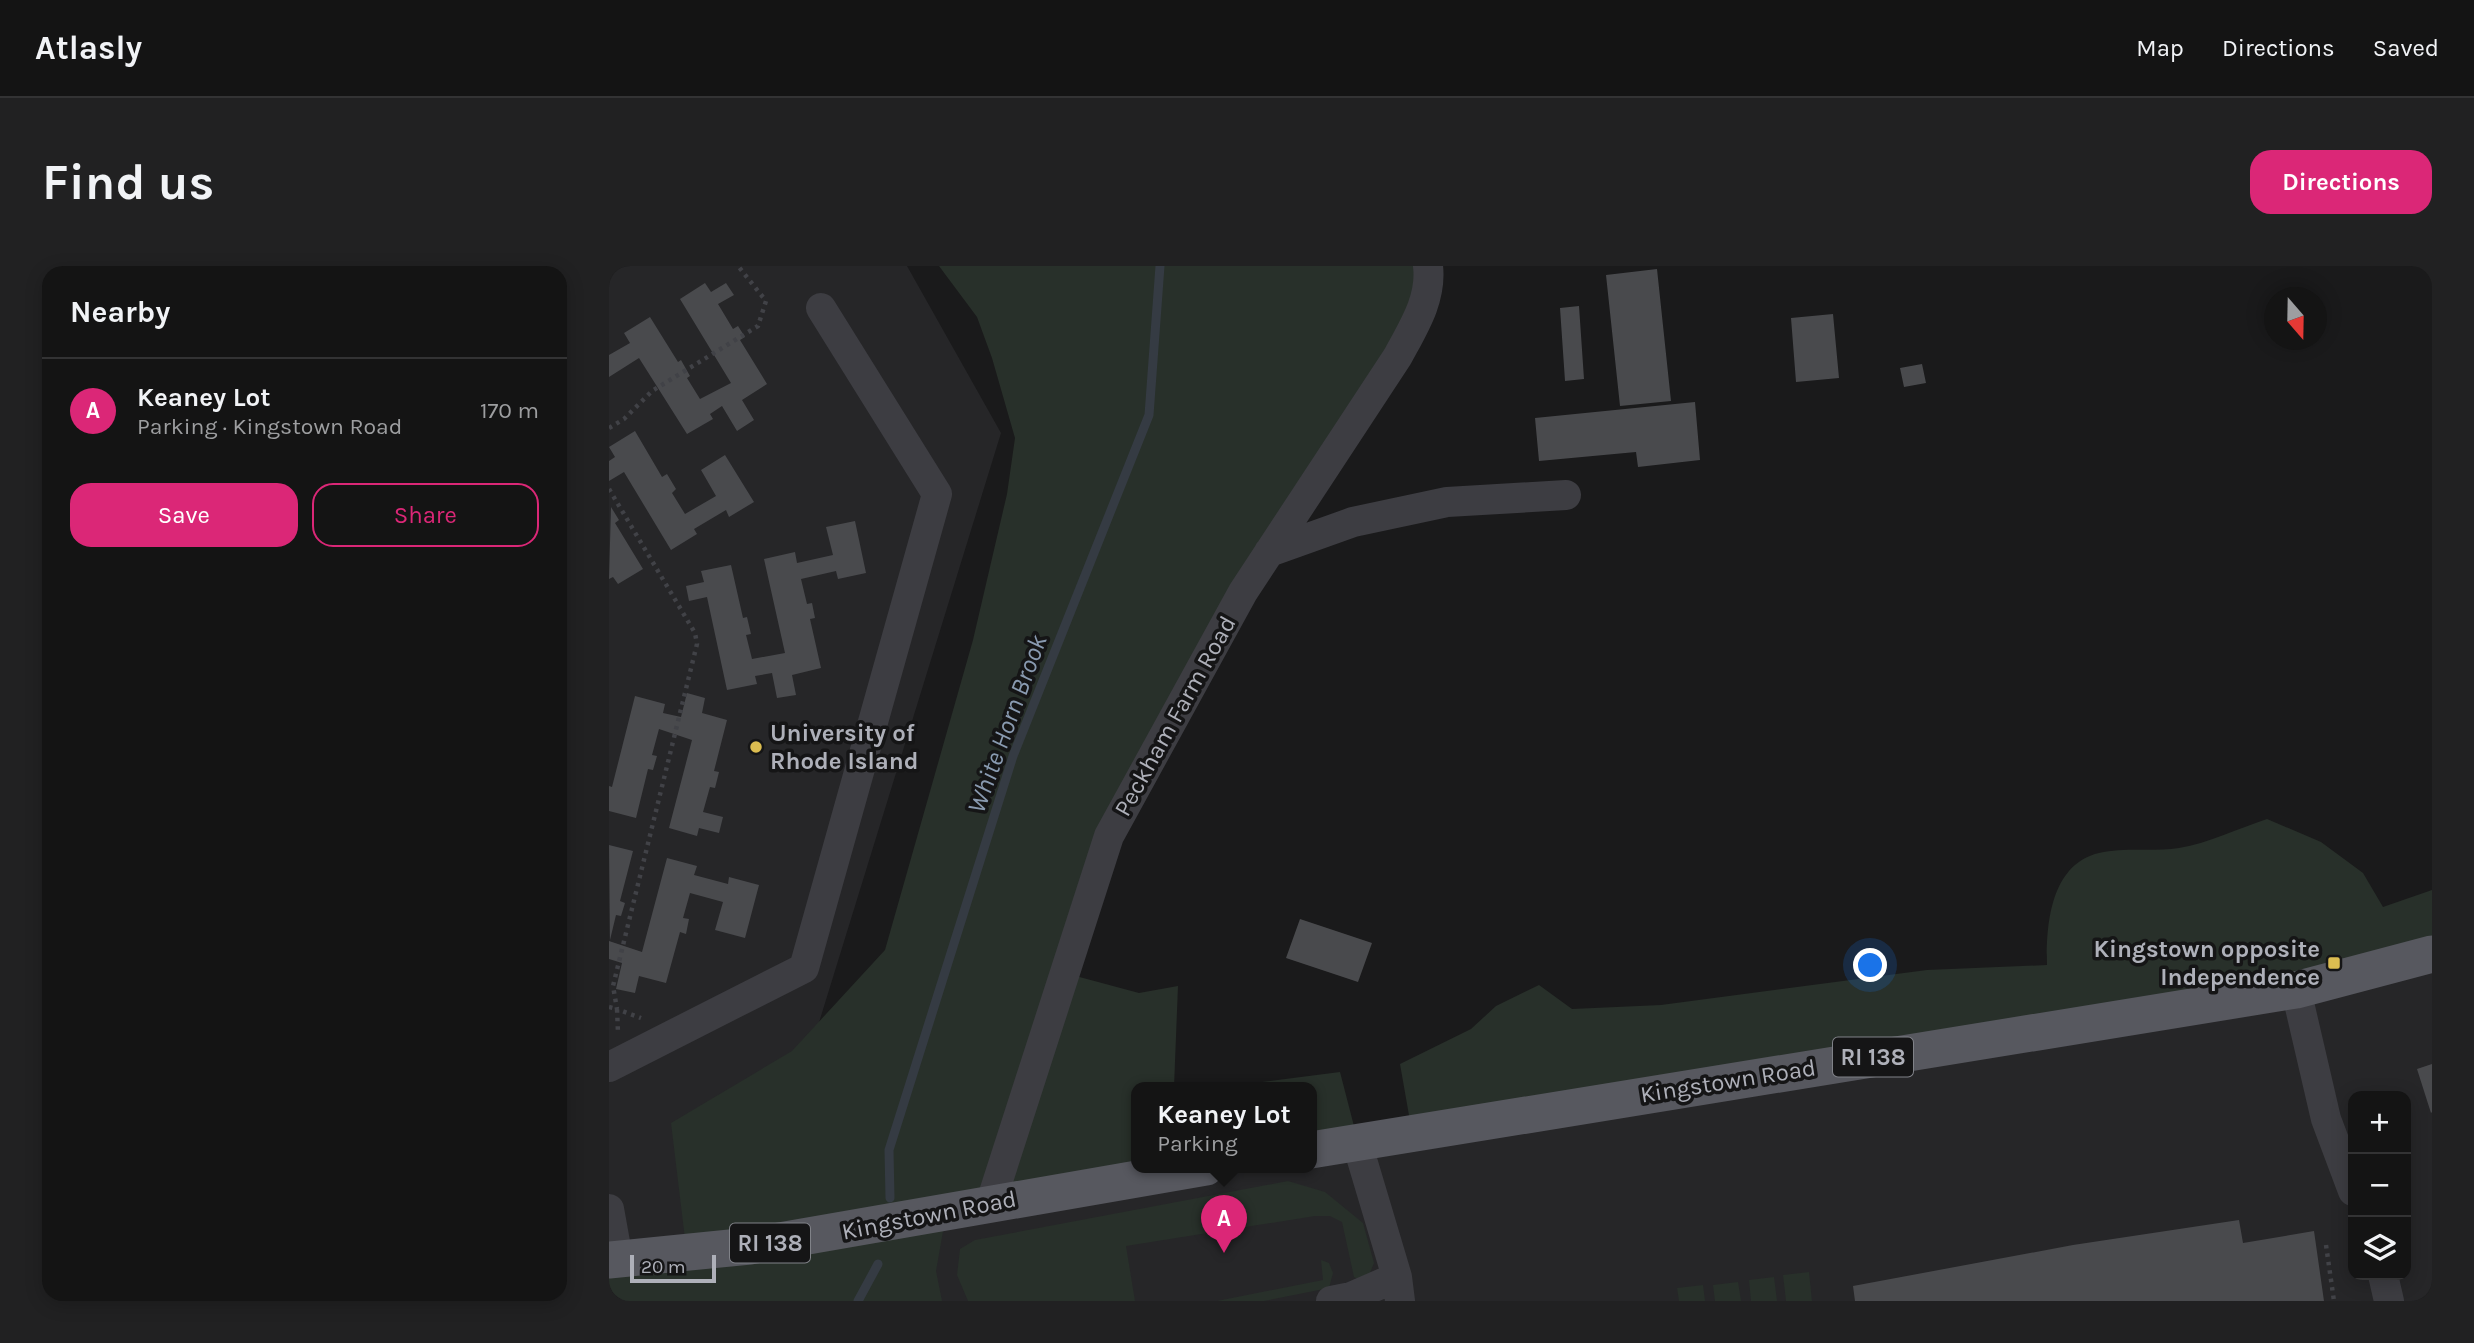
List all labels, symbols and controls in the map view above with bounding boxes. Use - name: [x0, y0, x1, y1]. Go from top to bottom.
- text: Atlasly: [35, 29, 142, 67]
- text: Map: [2136, 34, 2184, 62]
- text: Directions: [2222, 34, 2335, 62]
- text: Saved: [2373, 34, 2439, 62]
- button: Directions: [2250, 150, 2432, 214]
- text: Find us: [42, 154, 214, 211]
- north arrow: [2264, 287, 2327, 350]
- text: Nearby: [70, 294, 170, 330]
- text: Keaney Lot: [137, 382, 270, 413]
- text: A: [86, 397, 100, 424]
- text: 170 m: [480, 397, 539, 424]
- text: Parking · Kingstown Road: [137, 413, 402, 440]
- button: Save: [70, 483, 298, 547]
- button: Share: [312, 483, 539, 547]
- street label: Peckham Farm Road: [1108, 611, 1242, 821]
- water label: White Horn Brook: [960, 630, 1054, 817]
- place label: University of Rhode Island: [770, 719, 919, 775]
- marker: University of Rhode Island: [748, 739, 764, 755]
- place label: Kingstown opposite Independence: [2093, 935, 2320, 991]
- your location: [1853, 948, 1887, 982]
- marker: Kingstown opposite Independence: [2326, 955, 2342, 971]
- road number: RI 138: [1833, 1038, 1913, 1076]
- street label: Kingstown Road: [1638, 1053, 1818, 1109]
- popup: [1131, 1082, 1317, 1173]
- map controls: [2348, 1091, 2411, 1280]
- button: +: [2348, 1091, 2411, 1154]
- text: Keaney Lot: [1157, 1099, 1291, 1130]
- text: Parking: [1157, 1130, 1238, 1157]
- button: −: [2348, 1154, 2411, 1217]
- street label: Kingstown Road: [839, 1184, 1019, 1246]
- pin: A: [1201, 1195, 1247, 1253]
- button: layers: [2348, 1217, 2411, 1280]
- road number: RI 138: [730, 1224, 810, 1262]
- scale bar: [630, 1252, 716, 1284]
- text: 20 m: [641, 1256, 686, 1278]

